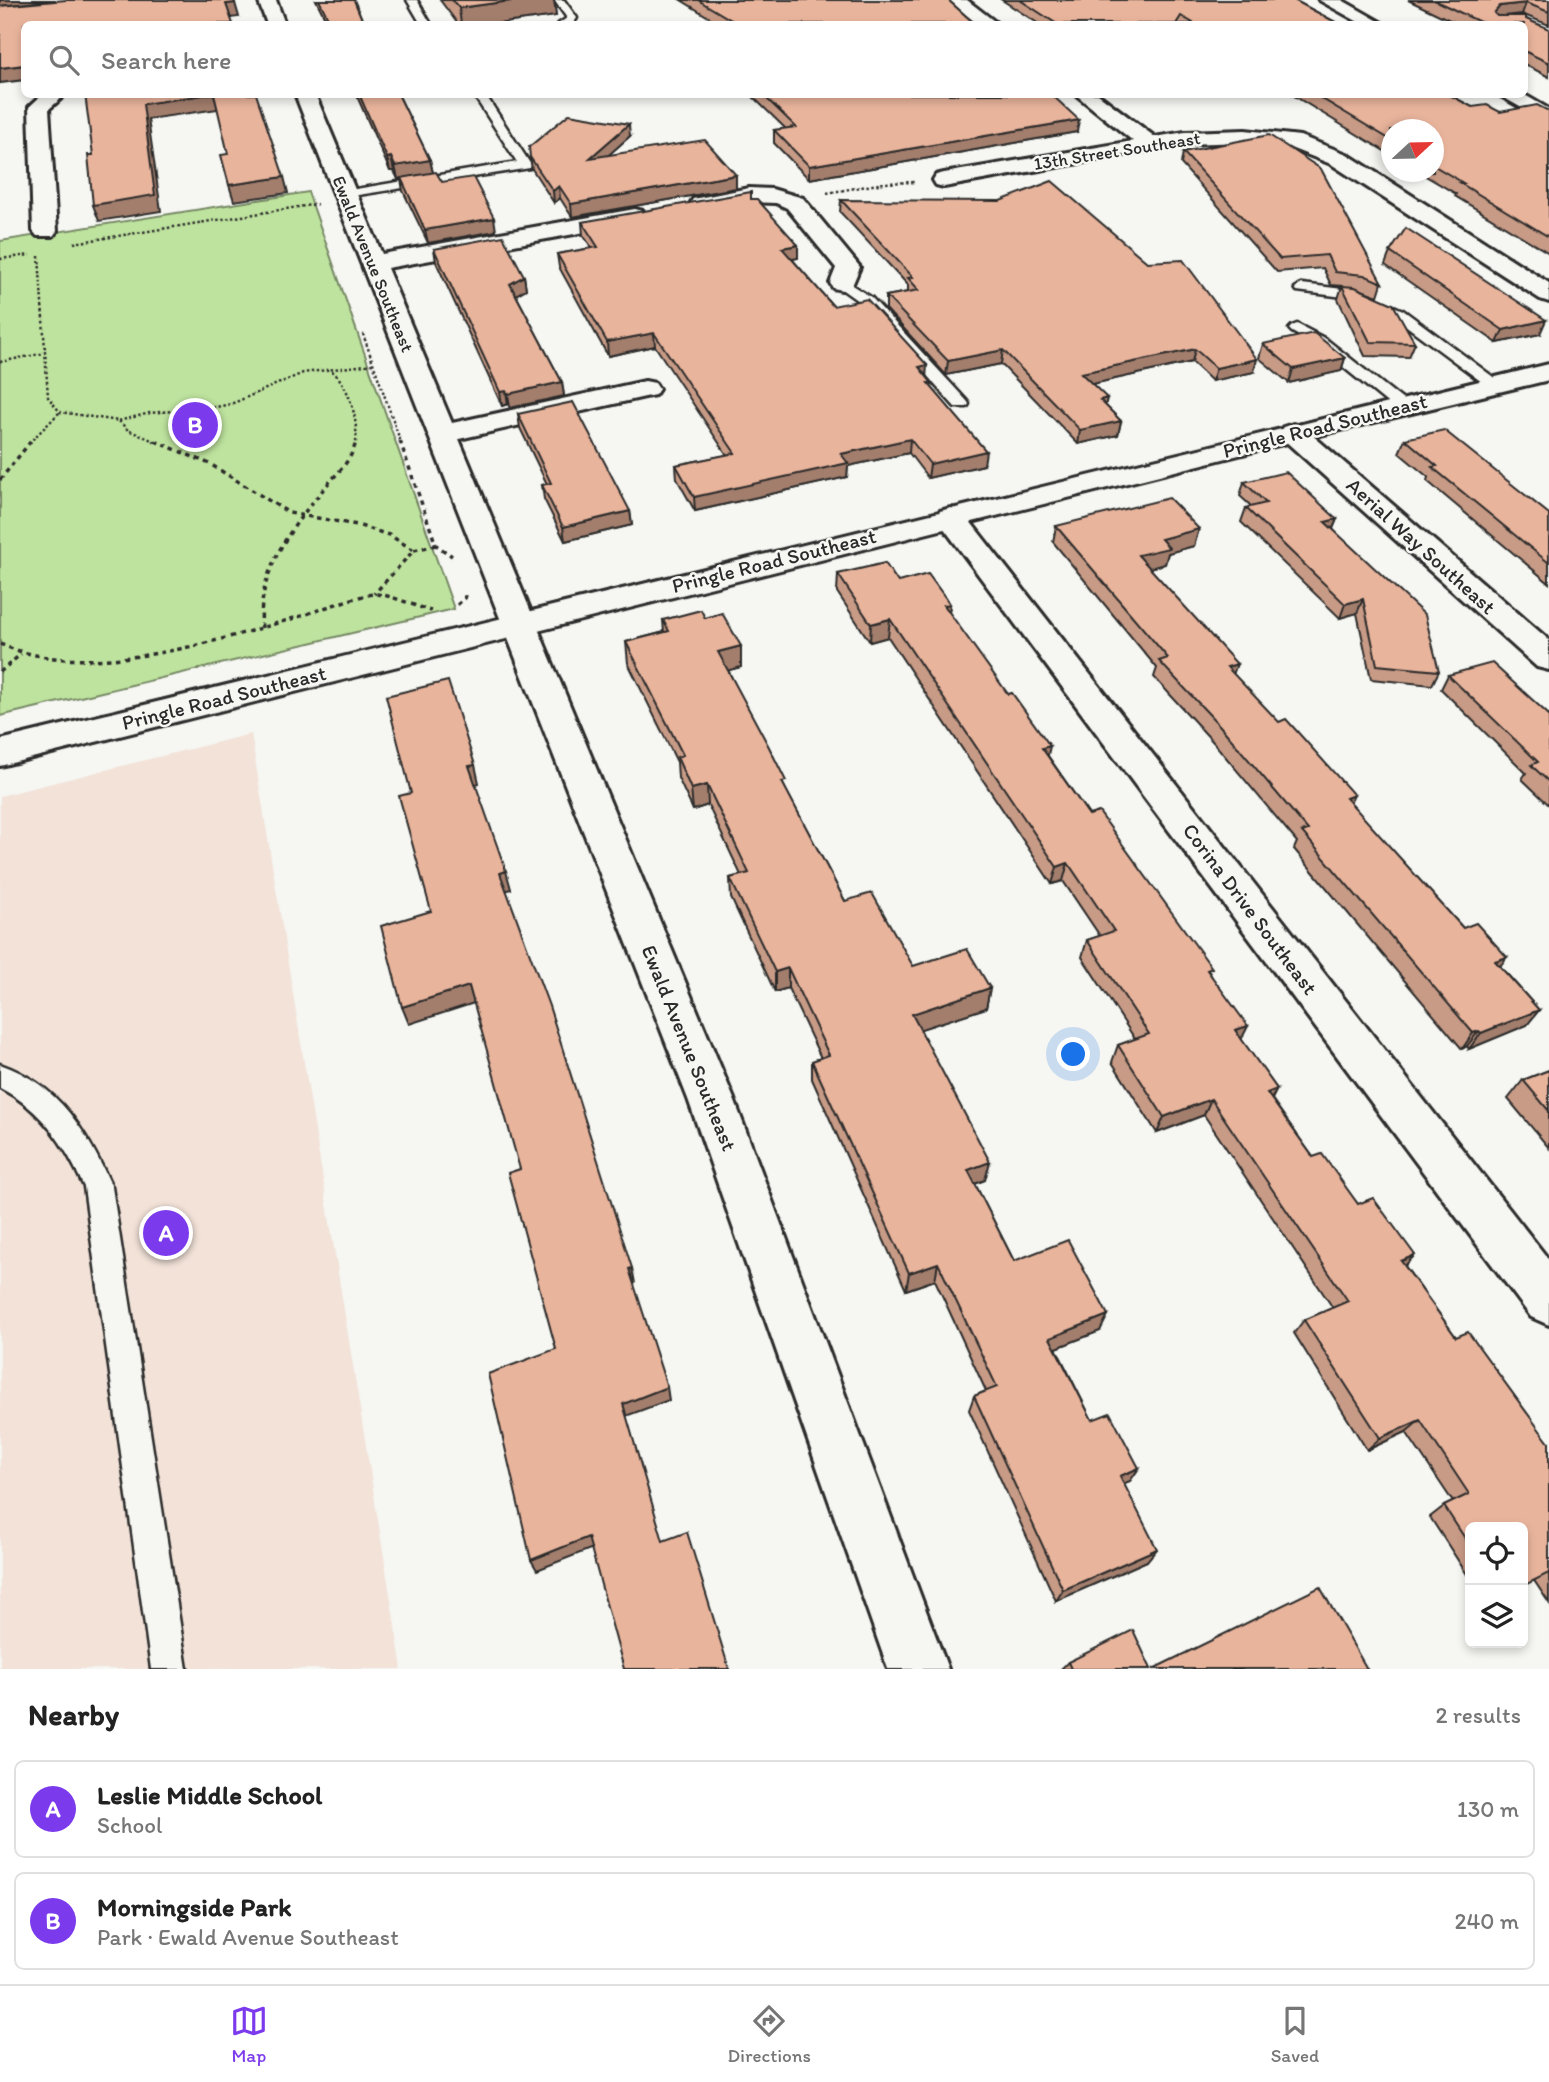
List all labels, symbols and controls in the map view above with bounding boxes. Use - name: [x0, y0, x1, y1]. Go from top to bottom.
- search box: [21, 21, 1528, 98]
- icon: search: [45, 41, 83, 79]
- text: Search here: [101, 44, 231, 76]
- north arrow: [1381, 119, 1444, 182]
- street label: 13th Street Southeast: [1032, 127, 1202, 175]
- street label: Ewald Avenue Southeast: [328, 173, 419, 356]
- street label: Pringle Road Southeast: [1220, 388, 1430, 463]
- pin: B: [172, 399, 218, 451]
- street label: Aerial Way Southeast: [1342, 472, 1501, 619]
- street label: Pringle Road Southeast: [669, 523, 879, 598]
- street label: Pringle Road Southeast: [119, 660, 329, 735]
- street label: Corina Drive Southeast: [1178, 818, 1323, 999]
- street label: Ewald Avenue Southeast: [637, 941, 742, 1154]
- your location: [1056, 1037, 1090, 1071]
- pin: A: [143, 1207, 189, 1259]
- map controls: [1465, 1522, 1528, 1648]
- button: locate: [1465, 1522, 1528, 1585]
- button: layers: [1465, 1585, 1528, 1648]
- text: Nearby: [28, 1696, 119, 1733]
- text: 2 results: [1435, 1701, 1521, 1729]
- text: Leslie Middle School: [97, 1779, 322, 1811]
- text: A: [46, 1795, 60, 1823]
- text: 130 m: [1457, 1795, 1519, 1823]
- text: School: [97, 1811, 162, 1839]
- text: Morningside Park: [97, 1891, 291, 1923]
- text: B: [46, 1907, 60, 1935]
- text: 240 m: [1454, 1907, 1519, 1935]
- text: Park · Ewald Avenue Southeast: [97, 1923, 399, 1951]
- tab: Map: [230, 2002, 268, 2067]
- tab: Directions: [727, 2002, 811, 2067]
- tab: Saved: [1271, 2002, 1319, 2067]

